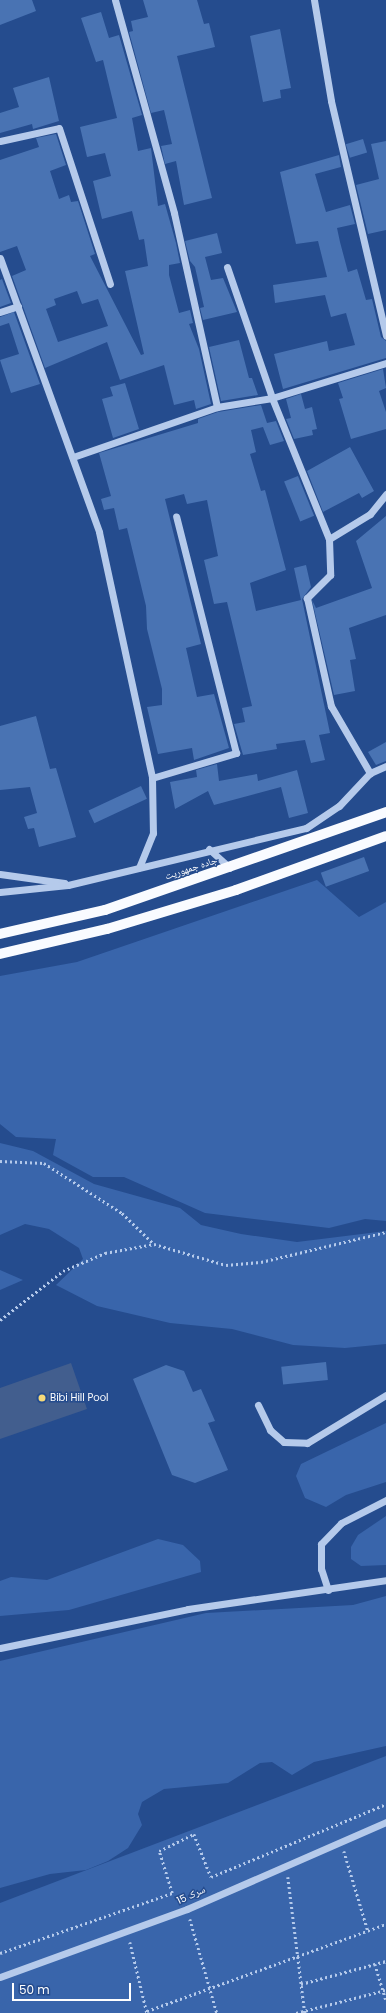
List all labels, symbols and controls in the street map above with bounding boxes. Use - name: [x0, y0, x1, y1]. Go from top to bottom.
- street label: جاده جمهوریت: [163, 854, 219, 882]
- place label: Bibi Hill Pool: [50, 1392, 108, 1404]
- marker: Bibi Hill Pool: [37, 1393, 47, 1403]
- street label: سرک 15: [175, 1883, 207, 1907]
- scale bar: [14, 1975, 133, 2001]
- text: 50 m: [19, 1981, 50, 1998]

